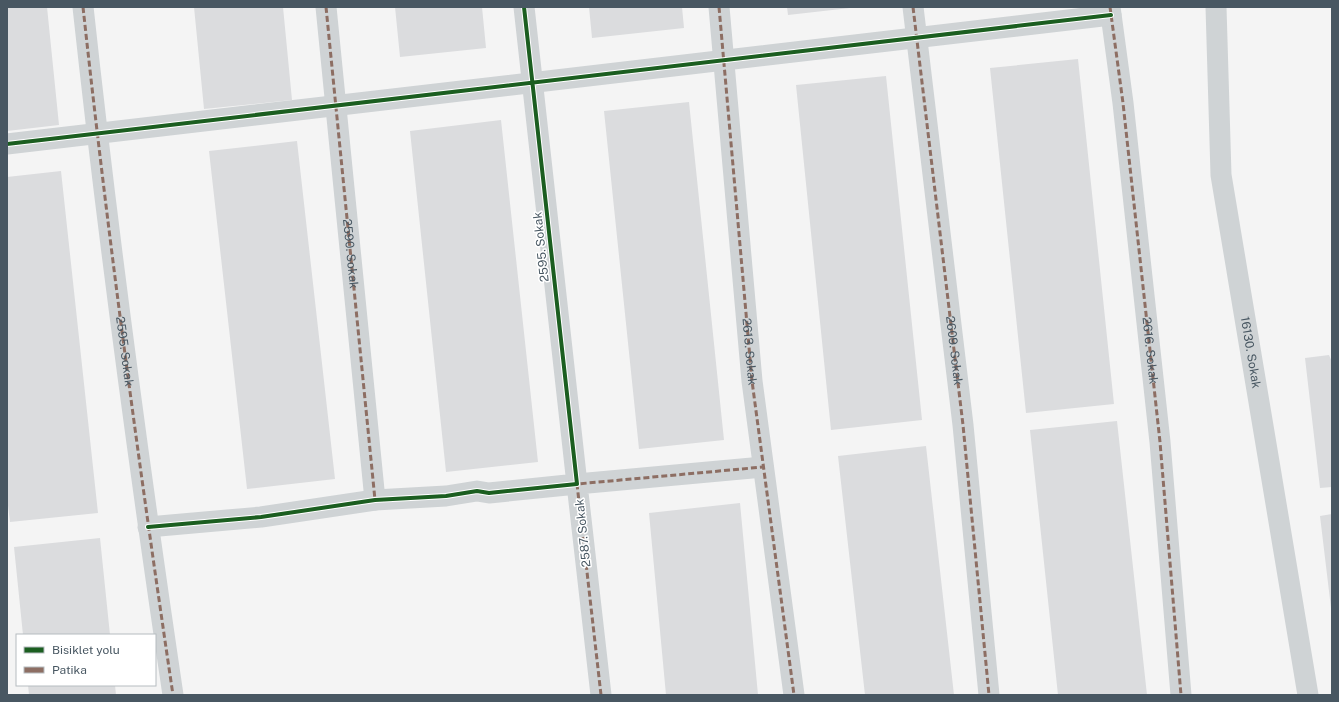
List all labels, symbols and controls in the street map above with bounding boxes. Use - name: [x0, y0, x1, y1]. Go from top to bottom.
- street label: 2595. Sokak: [530, 211, 552, 283]
- street label: 2590. Sokak: [340, 218, 361, 290]
- street label: 2609. Sokak: [943, 315, 965, 386]
- street label: 2595. Sokak: [113, 316, 136, 388]
- street label: 2616. Sokak: [1139, 316, 1161, 385]
- street label: 16130. Sokak: [1238, 316, 1264, 390]
- street label: 2613. Sokak: [739, 317, 760, 386]
- street label: 2587. Sokak: [572, 498, 594, 568]
- legend: [16, 634, 156, 686]
- text: Bisiklet yolu: [52, 643, 120, 657]
- text: Patika: [52, 663, 87, 677]

